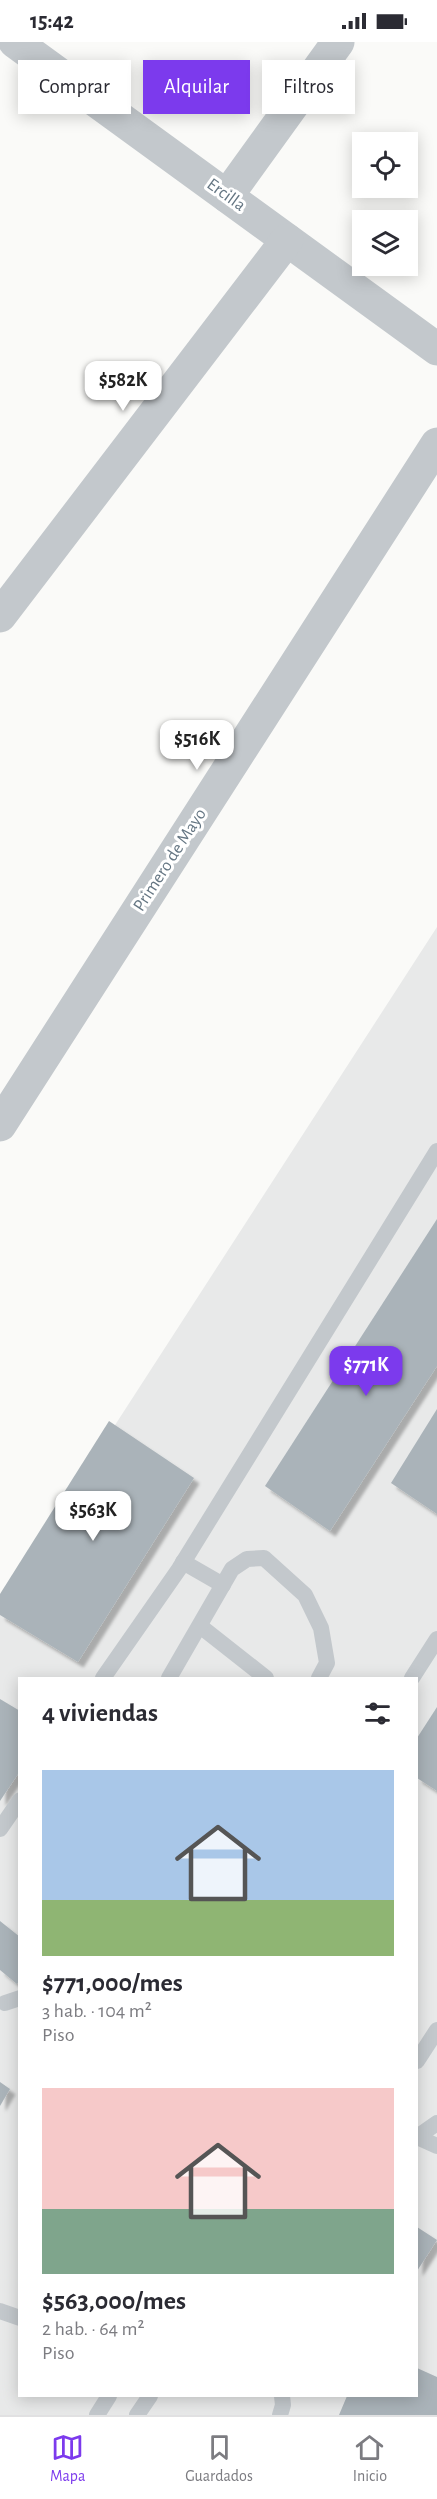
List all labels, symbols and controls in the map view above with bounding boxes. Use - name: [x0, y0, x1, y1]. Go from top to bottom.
- text: 15:42: [30, 10, 74, 32]
- chip: Comprar: [18, 60, 131, 114]
- chip: Alquilar: [143, 60, 250, 114]
- chip: Filtros: [262, 60, 355, 114]
- map controls: [352, 132, 418, 276]
- button: locate: [352, 132, 418, 198]
- street label: Ercilla: [203, 175, 249, 215]
- button: layers: [352, 210, 418, 276]
- pin: $582K: [81, 361, 165, 412]
- text: $582K: [99, 370, 147, 390]
- pin: $516K: [155, 720, 239, 771]
- text: $516K: [174, 729, 220, 749]
- street label: Primero de Mayo: [130, 805, 210, 915]
- pin: $771K: [324, 1346, 408, 1397]
- text: $771K: [343, 1355, 389, 1375]
- pin: $563K: [51, 1491, 135, 1542]
- text: $563K: [69, 1500, 117, 1520]
- icon: filters: [361, 1697, 394, 1730]
- text: 4 viviendas: [42, 1700, 158, 1726]
- icon: home: [164, 1809, 272, 1917]
- text: $771,000/mes: [42, 1970, 183, 1996]
- text: 3 hab. · 104 m²: [42, 2001, 152, 2021]
- text: Piso: [42, 2025, 74, 2045]
- icon: home: [164, 2127, 272, 2235]
- text: $563,000/mes: [42, 2288, 186, 2314]
- text: 2 hab. · 64 m²: [42, 2319, 144, 2339]
- text: Piso: [42, 2343, 74, 2363]
- tab: Mapa: [50, 2431, 85, 2486]
- tab: Guardados: [185, 2431, 253, 2486]
- tab: Inicio: [353, 2431, 387, 2486]

